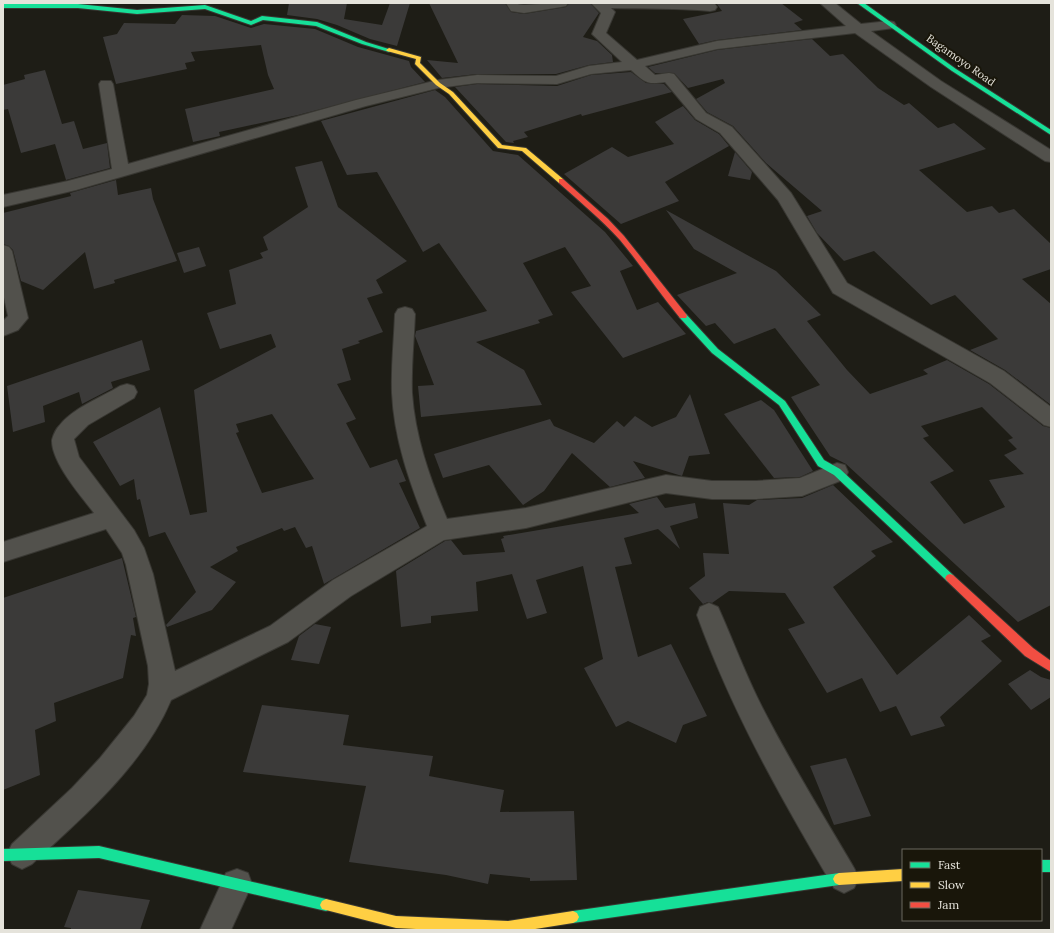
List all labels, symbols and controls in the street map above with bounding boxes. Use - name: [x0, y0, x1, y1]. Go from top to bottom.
- street label: Bagamoyo Road: [924, 31, 999, 89]
- legend: [902, 849, 1042, 921]
- text: Fast: [938, 857, 961, 872]
- text: Slow: [938, 877, 965, 892]
- text: Jam: [937, 897, 959, 912]

